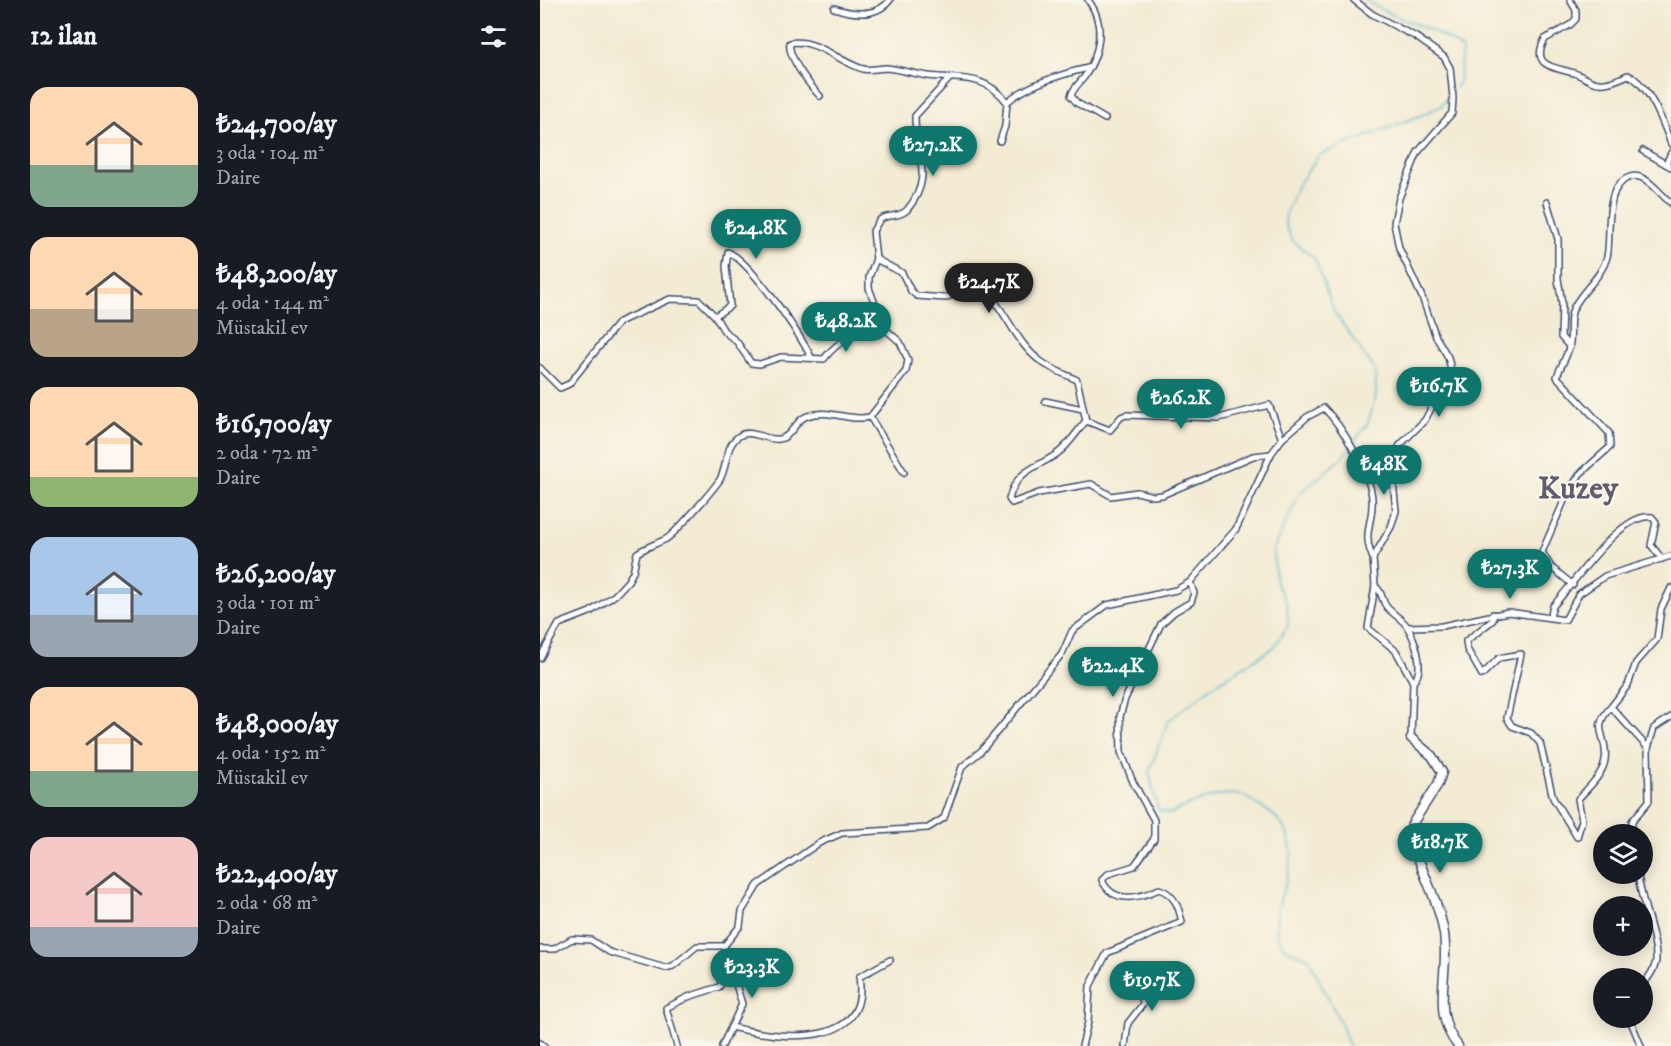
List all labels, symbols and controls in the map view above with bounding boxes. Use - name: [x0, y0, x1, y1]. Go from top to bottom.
- text: 12 ilan: [30, 20, 97, 53]
- icon: filters: [477, 20, 510, 53]
- text: ₺24,700/ay: [216, 108, 337, 141]
- icon: home: [78, 111, 150, 183]
- pin: ₺27.2K: [884, 126, 982, 177]
- text: ₺27.2K: [903, 133, 963, 158]
- text: 3 oda · 104 m²: [216, 141, 324, 166]
- text: Daire: [216, 166, 260, 191]
- pin: ₺24.8K: [707, 209, 805, 260]
- text: ₺24.8K: [725, 216, 787, 241]
- text: ₺48,200/ay: [216, 258, 337, 291]
- icon: home: [78, 261, 150, 333]
- pin: ₺24.7K: [940, 263, 1038, 314]
- text: ₺24.7K: [958, 270, 1020, 295]
- text: 4 oda · 144 m²: [216, 291, 329, 316]
- pin: ₺48.2K: [797, 302, 895, 353]
- text: ₺48.2K: [815, 309, 877, 334]
- text: Müstakil ev: [216, 316, 308, 341]
- pin: ₺16.7K: [1390, 367, 1488, 418]
- text: ₺16.7K: [1410, 374, 1468, 399]
- pin: ₺26.2K: [1132, 379, 1230, 430]
- text: ₺26.2K: [1151, 386, 1211, 411]
- text: ₺16,700/ay: [216, 408, 331, 441]
- icon: home: [78, 411, 150, 483]
- text: 2 oda · 72 m²: [216, 441, 317, 466]
- pin: ₺48K: [1348, 445, 1420, 496]
- text: ₺48K: [1360, 452, 1408, 477]
- text: Daire: [216, 466, 260, 491]
- district label: Kuzey: [1538, 469, 1619, 509]
- pin: ₺27.3K: [1461, 549, 1559, 600]
- text: ₺27.3K: [1481, 556, 1539, 581]
- text: ₺26,200/ay: [216, 558, 335, 591]
- icon: home: [78, 561, 150, 633]
- text: 3 oda · 101 m²: [216, 591, 320, 616]
- text: Daire: [216, 616, 260, 641]
- pin: ₺22.4K: [1064, 647, 1162, 698]
- text: ₺22.4K: [1082, 654, 1144, 679]
- text: ₺48,000/ay: [216, 708, 338, 741]
- icon: home: [78, 711, 150, 783]
- text: 4 oda · 152 m²: [216, 741, 326, 766]
- text: Müstakil ev: [216, 766, 308, 791]
- pin: ₺18.7K: [1391, 823, 1489, 874]
- map controls: [1593, 824, 1653, 1028]
- button: layers: [1593, 824, 1653, 884]
- text: ₺18.7K: [1412, 830, 1468, 855]
- text: ₺22,400/ay: [216, 858, 337, 891]
- icon: home: [78, 861, 150, 933]
- text: 2 oda · 68 m²: [216, 891, 317, 916]
- button: +: [1593, 896, 1653, 956]
- text: Daire: [216, 916, 260, 941]
- pin: ₺23.3K: [703, 948, 801, 999]
- text: ₺23.3K: [725, 955, 779, 980]
- pin: ₺19.7K: [1103, 961, 1201, 1012]
- text: ₺19.7K: [1124, 968, 1180, 993]
- button: −: [1593, 968, 1653, 1028]

